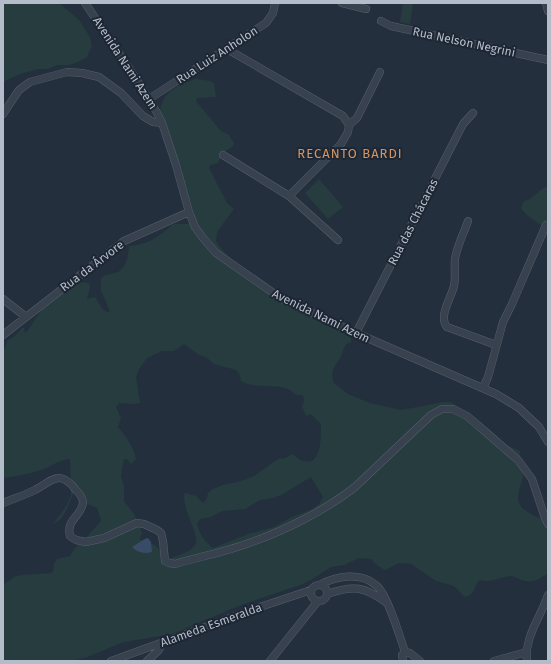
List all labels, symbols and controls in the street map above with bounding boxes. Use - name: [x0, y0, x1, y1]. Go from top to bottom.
- street label: Avenida Nami Azem: [90, 14, 160, 112]
- street label: Rua Luiz Anholon: [174, 24, 260, 86]
- street label: Rua Nelson Negrini: [411, 24, 517, 60]
- district label: RECANTO BARDI: [297, 146, 403, 161]
- street label: Rua das Chácaras: [385, 176, 441, 267]
- street label: Rua da Árvore: [57, 237, 127, 294]
- street label: Avenida Nami Azem: [270, 286, 372, 346]
- street label: Alameda Esmeralda: [158, 600, 264, 650]

